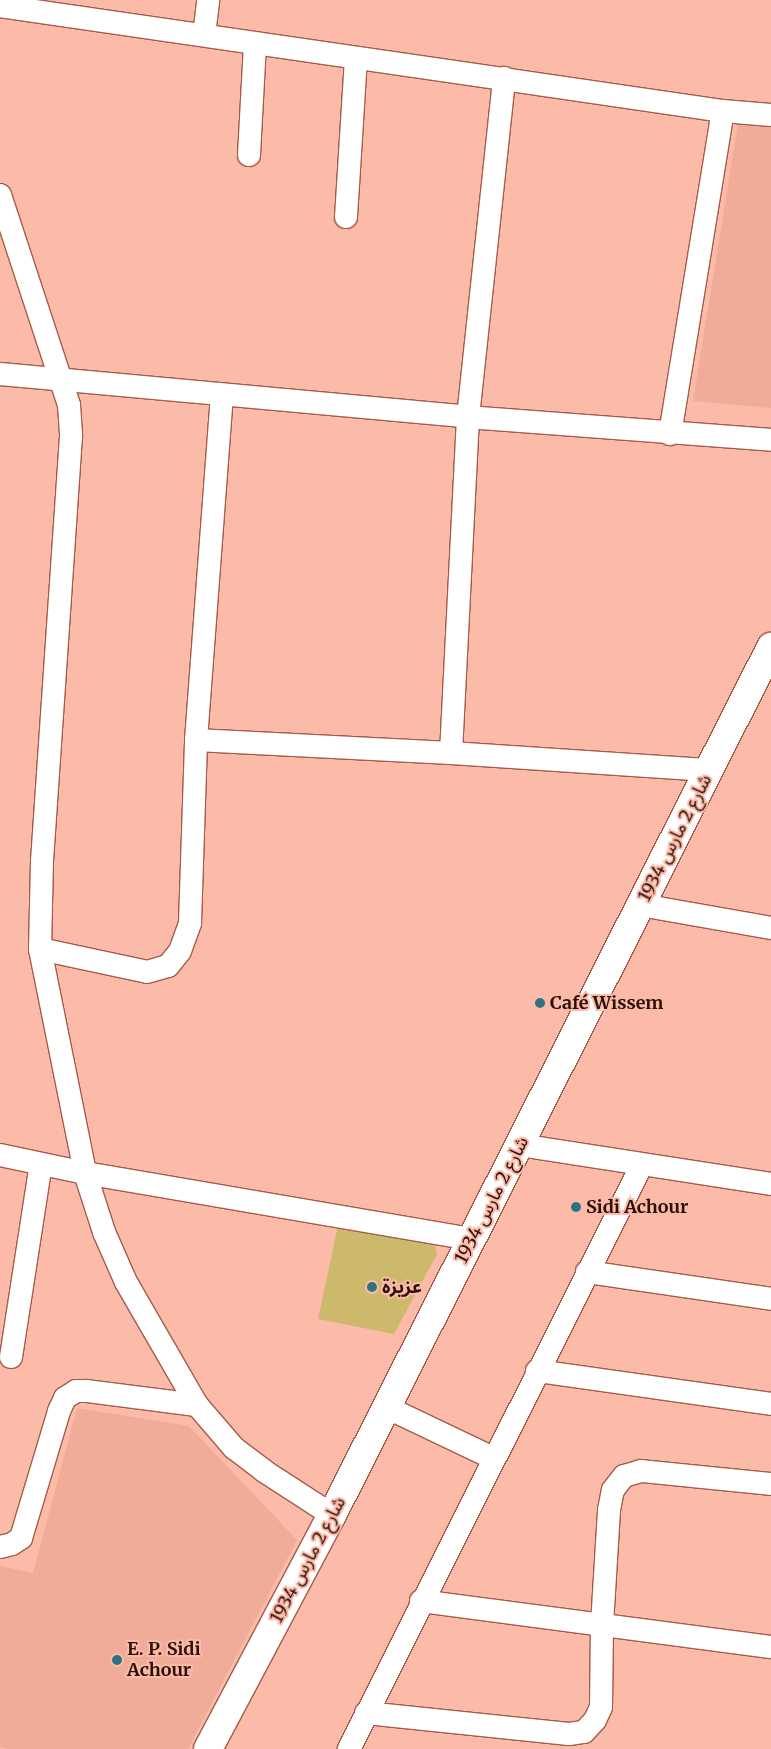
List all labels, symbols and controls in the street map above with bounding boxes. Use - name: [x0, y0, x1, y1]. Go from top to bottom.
- street label: شارع 2 مارس 1934: [634, 771, 716, 905]
- place label: Café Wissem: [550, 992, 663, 1014]
- marker: Café Wissem: [534, 997, 546, 1009]
- street label: شارع 2 مارس 1934: [451, 1133, 533, 1267]
- place label: Sidi Achour: [586, 1196, 688, 1218]
- marker: Sidi Achour: [570, 1201, 582, 1213]
- place label: عزيزة: [382, 1276, 422, 1298]
- marker: عزيزة: [366, 1281, 378, 1293]
- street label: شارع 2 مارس 1934: [266, 1493, 350, 1627]
- place label: E. P. Sidi Achour: [127, 1639, 201, 1682]
- marker: E. P. Sidi Achour: [111, 1654, 123, 1666]

